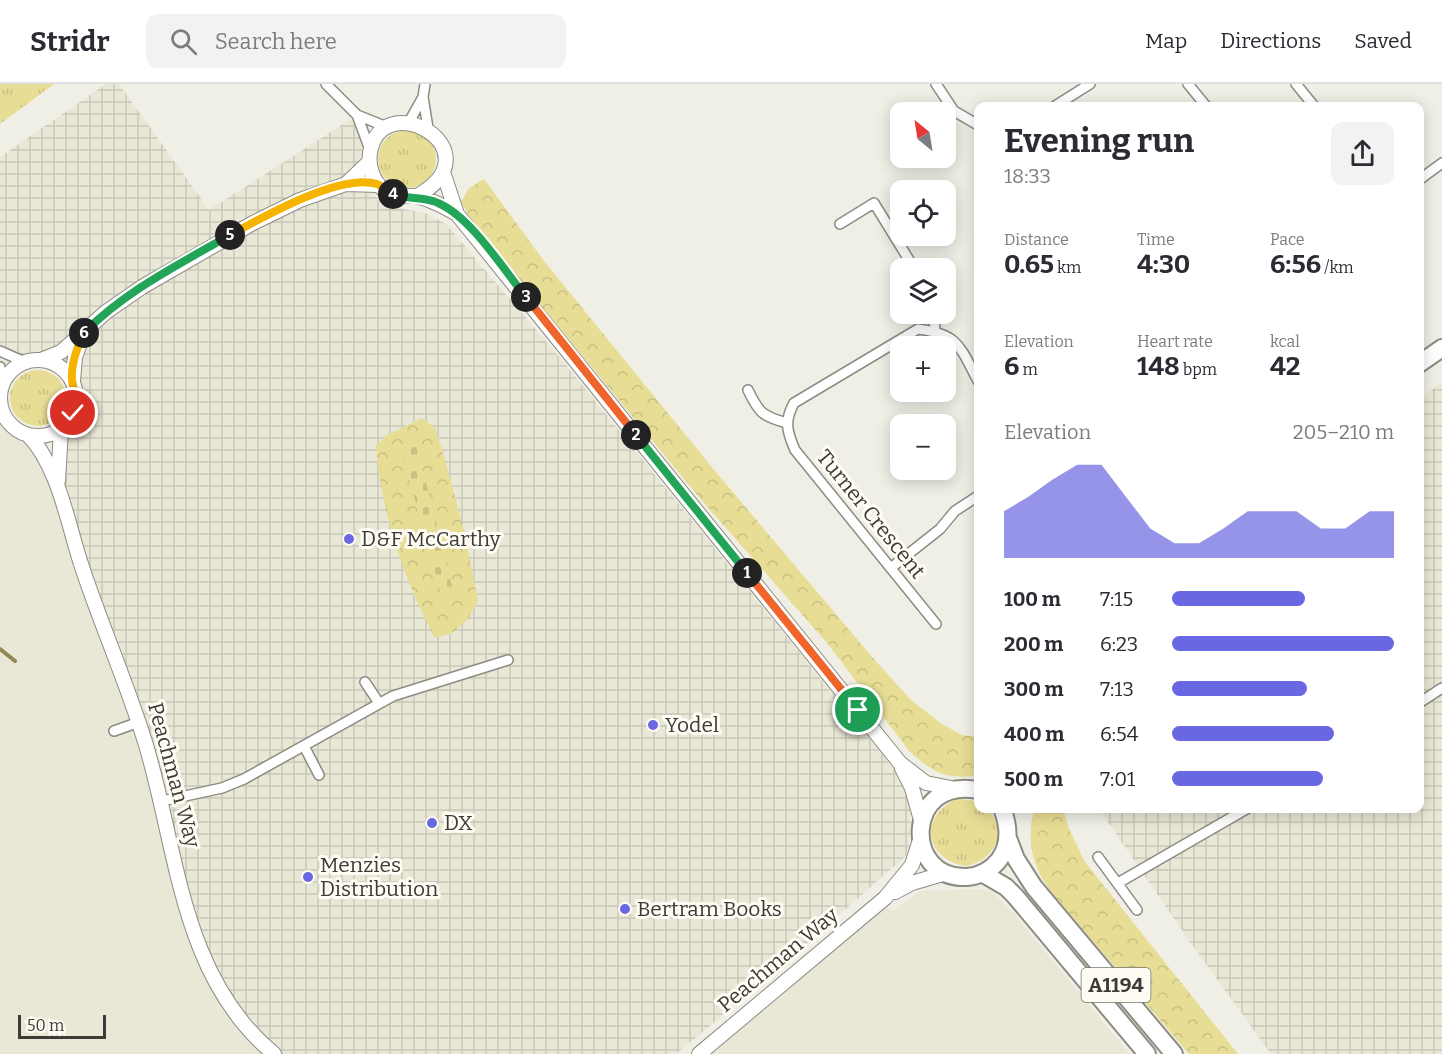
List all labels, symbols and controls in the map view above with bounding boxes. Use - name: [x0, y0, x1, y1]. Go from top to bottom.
- search box: [146, 14, 566, 68]
- text: Stridr: [30, 25, 110, 58]
- icon: search: [167, 25, 200, 58]
- text: Search here: [215, 28, 337, 55]
- text: Map: [1145, 28, 1187, 54]
- text: Directions: [1220, 28, 1321, 54]
- text: Saved: [1354, 28, 1412, 54]
- north arrow: [890, 102, 956, 168]
- map controls: [890, 102, 956, 480]
- text: Evening run: [1004, 121, 1194, 161]
- button: share: [1331, 122, 1394, 185]
- text: 18:33: [1004, 164, 1051, 188]
- pin: 4: [378, 179, 408, 209]
- button: locate: [890, 180, 956, 246]
- text: 4: [388, 184, 398, 203]
- pin: 5: [215, 220, 245, 250]
- text: 5: [226, 225, 234, 244]
- text: Distance: [1004, 230, 1069, 249]
- text: Time: [1137, 230, 1175, 249]
- text: Pace: [1270, 230, 1305, 249]
- text: 0.65: [1004, 249, 1054, 280]
- text: 4:30: [1137, 249, 1190, 280]
- text: 6:56: [1270, 249, 1321, 280]
- button: layers: [890, 258, 956, 324]
- text: km: [1054, 258, 1081, 277]
- text: /km: [1321, 258, 1354, 277]
- pin: 3: [511, 282, 541, 312]
- text: 3: [521, 287, 531, 306]
- pin: 6: [69, 318, 99, 348]
- text: 6: [79, 323, 89, 342]
- text: Elevation: [1004, 332, 1074, 351]
- text: Heart rate: [1137, 332, 1213, 351]
- text: kcal: [1270, 332, 1300, 351]
- button: +: [890, 336, 956, 402]
- text: 6: [1004, 351, 1019, 382]
- text: 148: [1137, 351, 1180, 382]
- text: 42: [1270, 351, 1300, 382]
- text: m: [1019, 360, 1038, 379]
- text: bpm: [1180, 360, 1217, 379]
- pin: [47, 387, 98, 438]
- icon: check: [56, 396, 89, 429]
- button: −: [890, 414, 956, 480]
- pin: 2: [621, 420, 651, 450]
- text: Elevation: [1004, 420, 1091, 444]
- text: 205–210 m: [1293, 420, 1394, 444]
- text: 2: [631, 425, 641, 444]
- street label: Turner Crescent: [811, 444, 931, 584]
- place label: D&F McCarthy: [361, 526, 501, 552]
- marker: D&F McCarthy: [342, 532, 356, 546]
- pin: 1: [732, 558, 762, 588]
- text: 1: [744, 563, 750, 582]
- text: 100 m: [1004, 587, 1061, 611]
- text: 7:15: [1100, 587, 1133, 611]
- text: 200 m: [1004, 632, 1063, 656]
- text: 6:23: [1100, 632, 1138, 656]
- text: 300 m: [1004, 677, 1064, 701]
- text: 7:13: [1100, 677, 1134, 701]
- pin: [832, 684, 883, 735]
- icon: arrive: [841, 693, 874, 726]
- street label: Peachman Way: [142, 700, 206, 851]
- place label: Yodel: [665, 712, 719, 738]
- marker: Yodel: [646, 718, 660, 732]
- text: 400 m: [1004, 722, 1064, 746]
- text: 6:54: [1100, 722, 1138, 746]
- text: 500 m: [1004, 767, 1063, 791]
- text: 7:01: [1100, 767, 1135, 791]
- place label: DX: [444, 810, 473, 836]
- marker: DX: [425, 816, 439, 830]
- place label: Menzies Distribution: [320, 852, 438, 902]
- marker: Menzies Distribution: [301, 870, 315, 884]
- place label: Bertram Books: [637, 896, 782, 922]
- street label: Peachman Way: [712, 901, 844, 1018]
- marker: Bertram Books: [618, 902, 632, 916]
- road number: A1194: [1082, 968, 1150, 1002]
- scale bar: [18, 1012, 106, 1040]
- text: 50 m: [27, 1016, 64, 1035]

